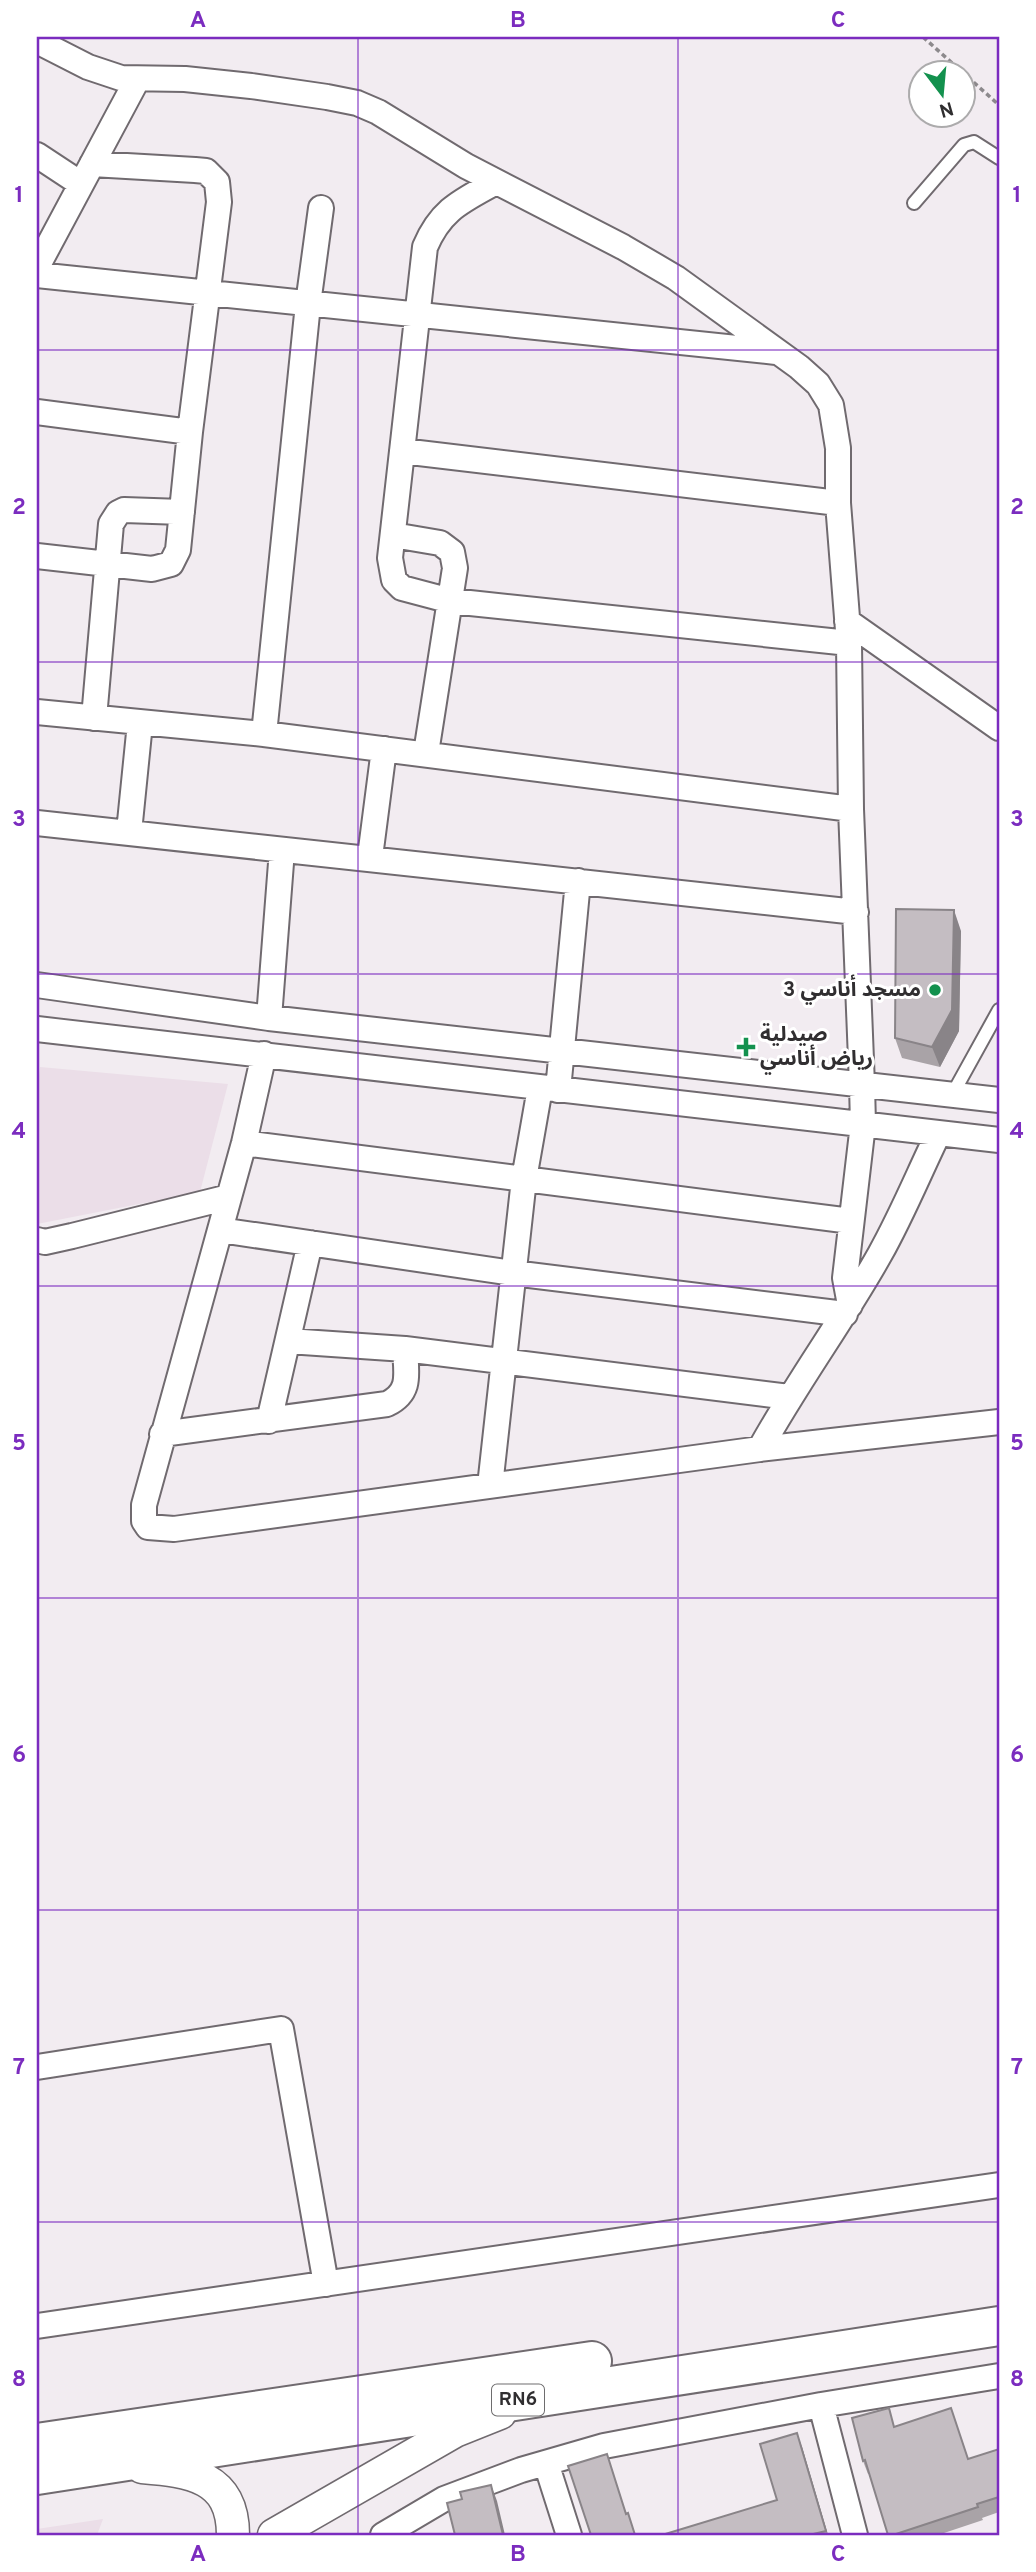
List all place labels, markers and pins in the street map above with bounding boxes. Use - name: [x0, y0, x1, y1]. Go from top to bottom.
- place label: مسجد أناسي 3: [783, 974, 921, 1005]
- marker: مسجد أناسي 3: [927, 982, 943, 998]
- place label: صيدلية رياض أناسي: [760, 1022, 873, 1074]
- marker: صيدلية رياض أناسي: [738, 1039, 754, 1055]

